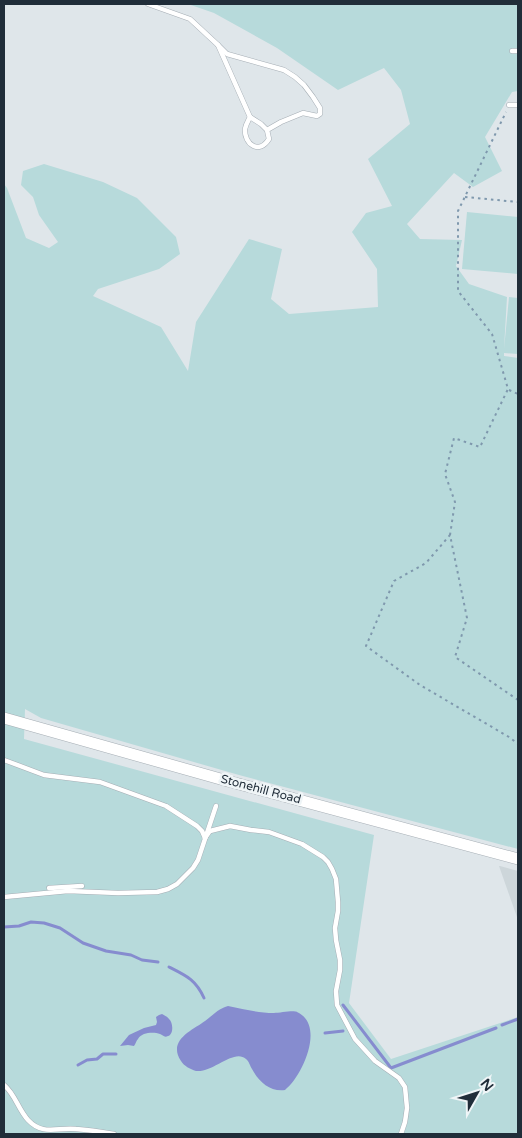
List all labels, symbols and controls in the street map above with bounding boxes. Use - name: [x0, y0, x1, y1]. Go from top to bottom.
- street label: Stonehill Road: [219, 772, 303, 806]
- north arrow: [452, 1068, 502, 1118]
- text: N: [477, 1075, 497, 1095]

